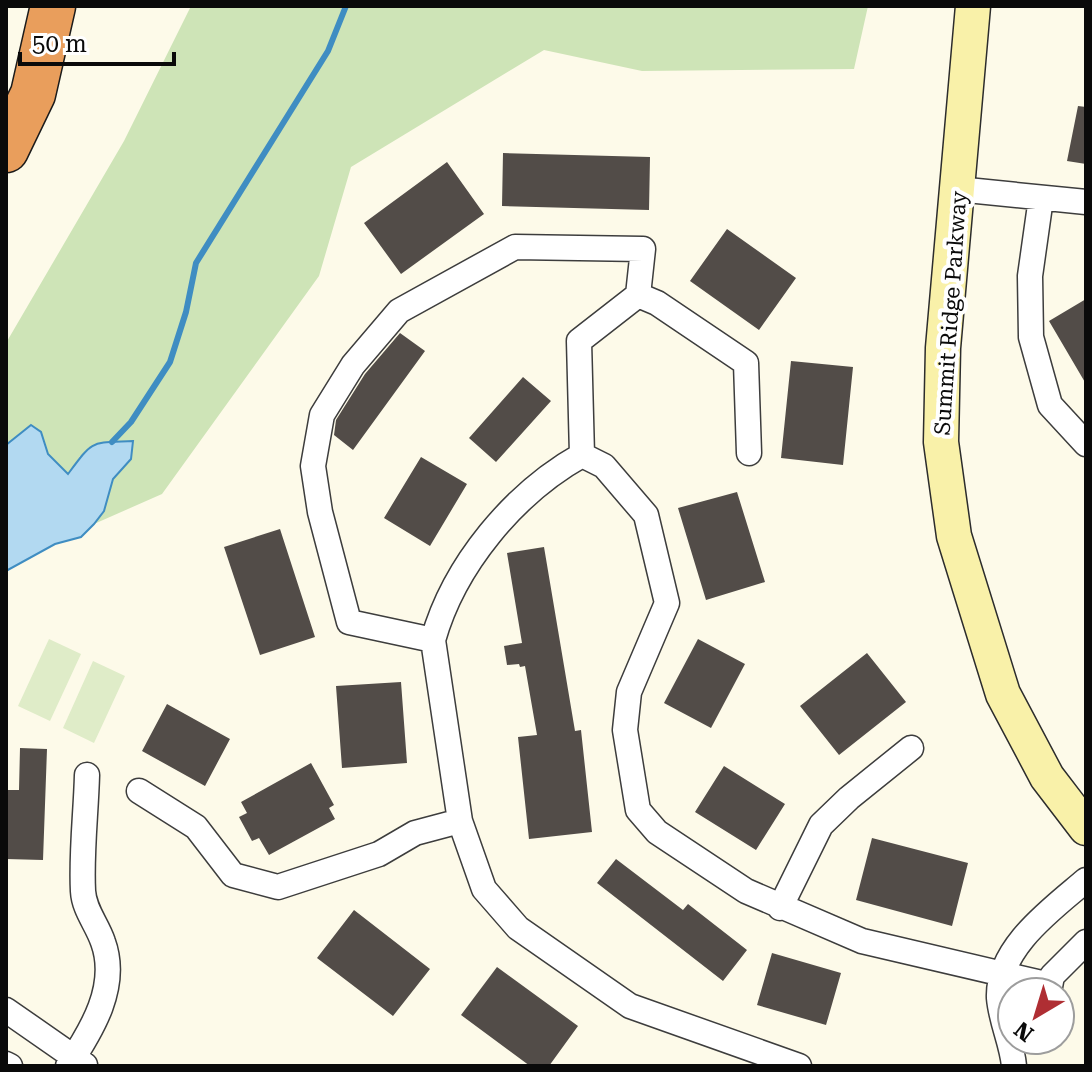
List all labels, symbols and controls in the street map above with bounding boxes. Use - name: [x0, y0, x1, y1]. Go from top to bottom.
- scale bar: [20, 16, 174, 66]
- text: 50 m: [32, 30, 87, 58]
- street label: Summit Ridge Parkway: [929, 190, 972, 436]
- north arrow: [996, 976, 1076, 1056]
- text: N: [1010, 1016, 1038, 1046]

